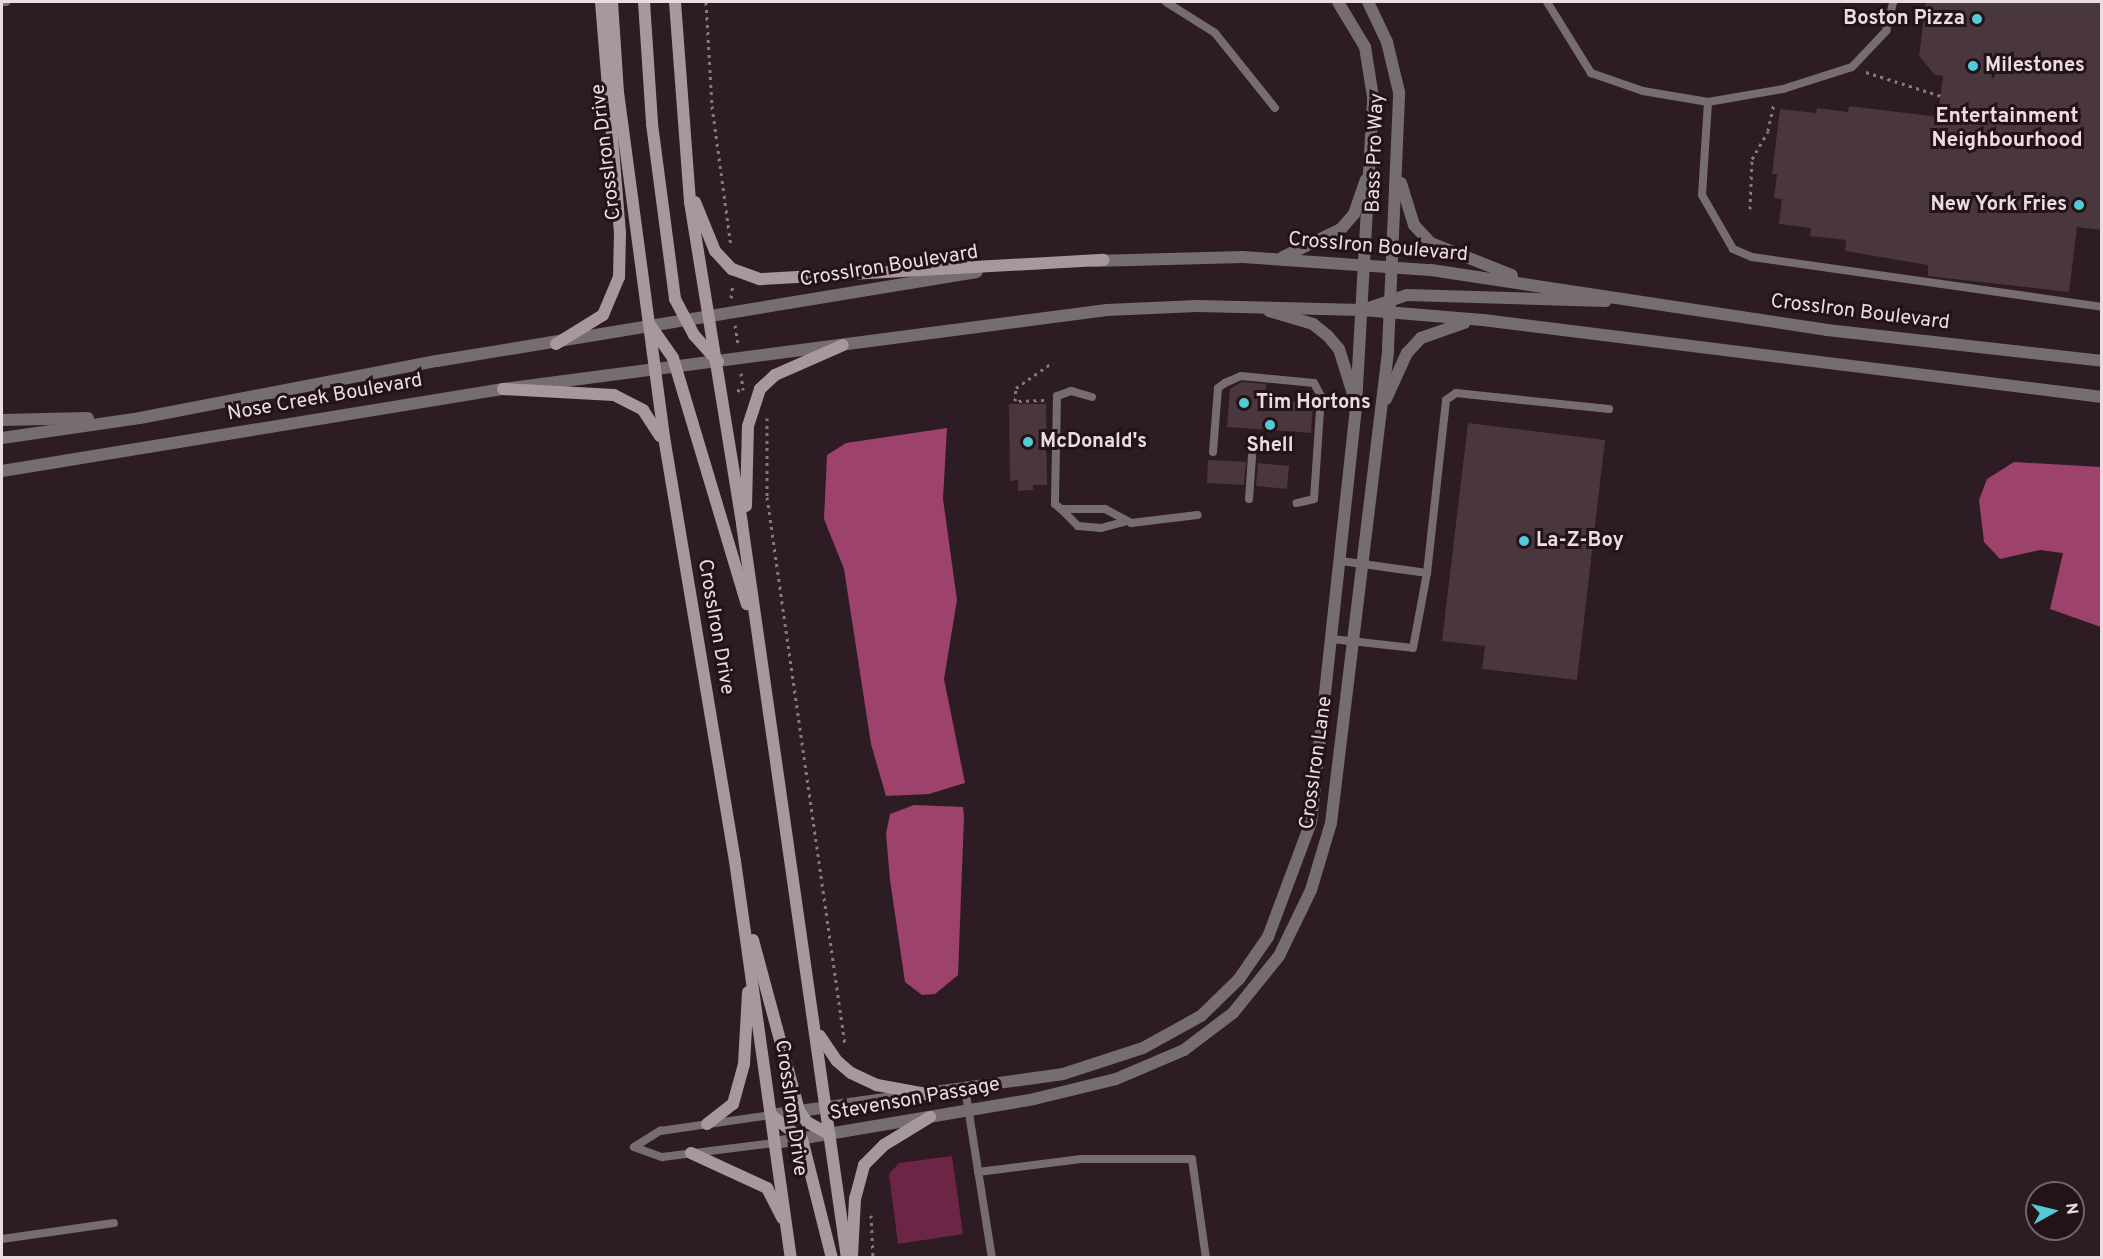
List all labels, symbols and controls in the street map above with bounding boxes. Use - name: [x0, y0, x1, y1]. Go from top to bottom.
- place label: Boston Pizza: [1843, 7, 1965, 31]
- marker: Boston Pizza: [1970, 12, 1984, 26]
- place label: Milestones: [1985, 54, 2085, 78]
- marker: Milestones: [1966, 59, 1980, 73]
- street label: CrossIron Drive: [587, 82, 627, 222]
- street label: Bass Pro Way: [1362, 92, 1390, 214]
- district label: Entertainment Neighbourhood: [1931, 104, 2083, 154]
- place label: New York Fries: [1930, 193, 2067, 217]
- marker: New York Fries: [2072, 198, 2086, 212]
- street label: CrossIron Boulevard: [1287, 228, 1469, 268]
- street label: CrossIron Boulevard: [798, 241, 980, 293]
- street label: CrossIron Boulevard: [1769, 290, 1951, 336]
- street label: Nose Creek Boulevard: [226, 369, 424, 427]
- place label: Tim Hortons: [1256, 391, 1371, 415]
- marker: Tim Hortons: [1237, 396, 1251, 410]
- marker: Shell: [1263, 418, 1277, 432]
- place label: McDonald's: [1040, 430, 1147, 454]
- place label: Shell: [1247, 434, 1293, 458]
- marker: McDonald's: [1021, 435, 1035, 449]
- place label: La-Z-Boy: [1536, 529, 1624, 553]
- marker: La-Z-Boy: [1517, 534, 1531, 548]
- street label: CrossIron Drive: [691, 557, 739, 697]
- street label: CrossIron Lane: [1296, 695, 1338, 831]
- street label: CrossIron Drive: [769, 1038, 811, 1178]
- street label: Stevenson Passage: [828, 1073, 1002, 1127]
- north arrow: [2025, 1181, 2085, 1241]
- text: N: [2060, 1202, 2082, 1216]

